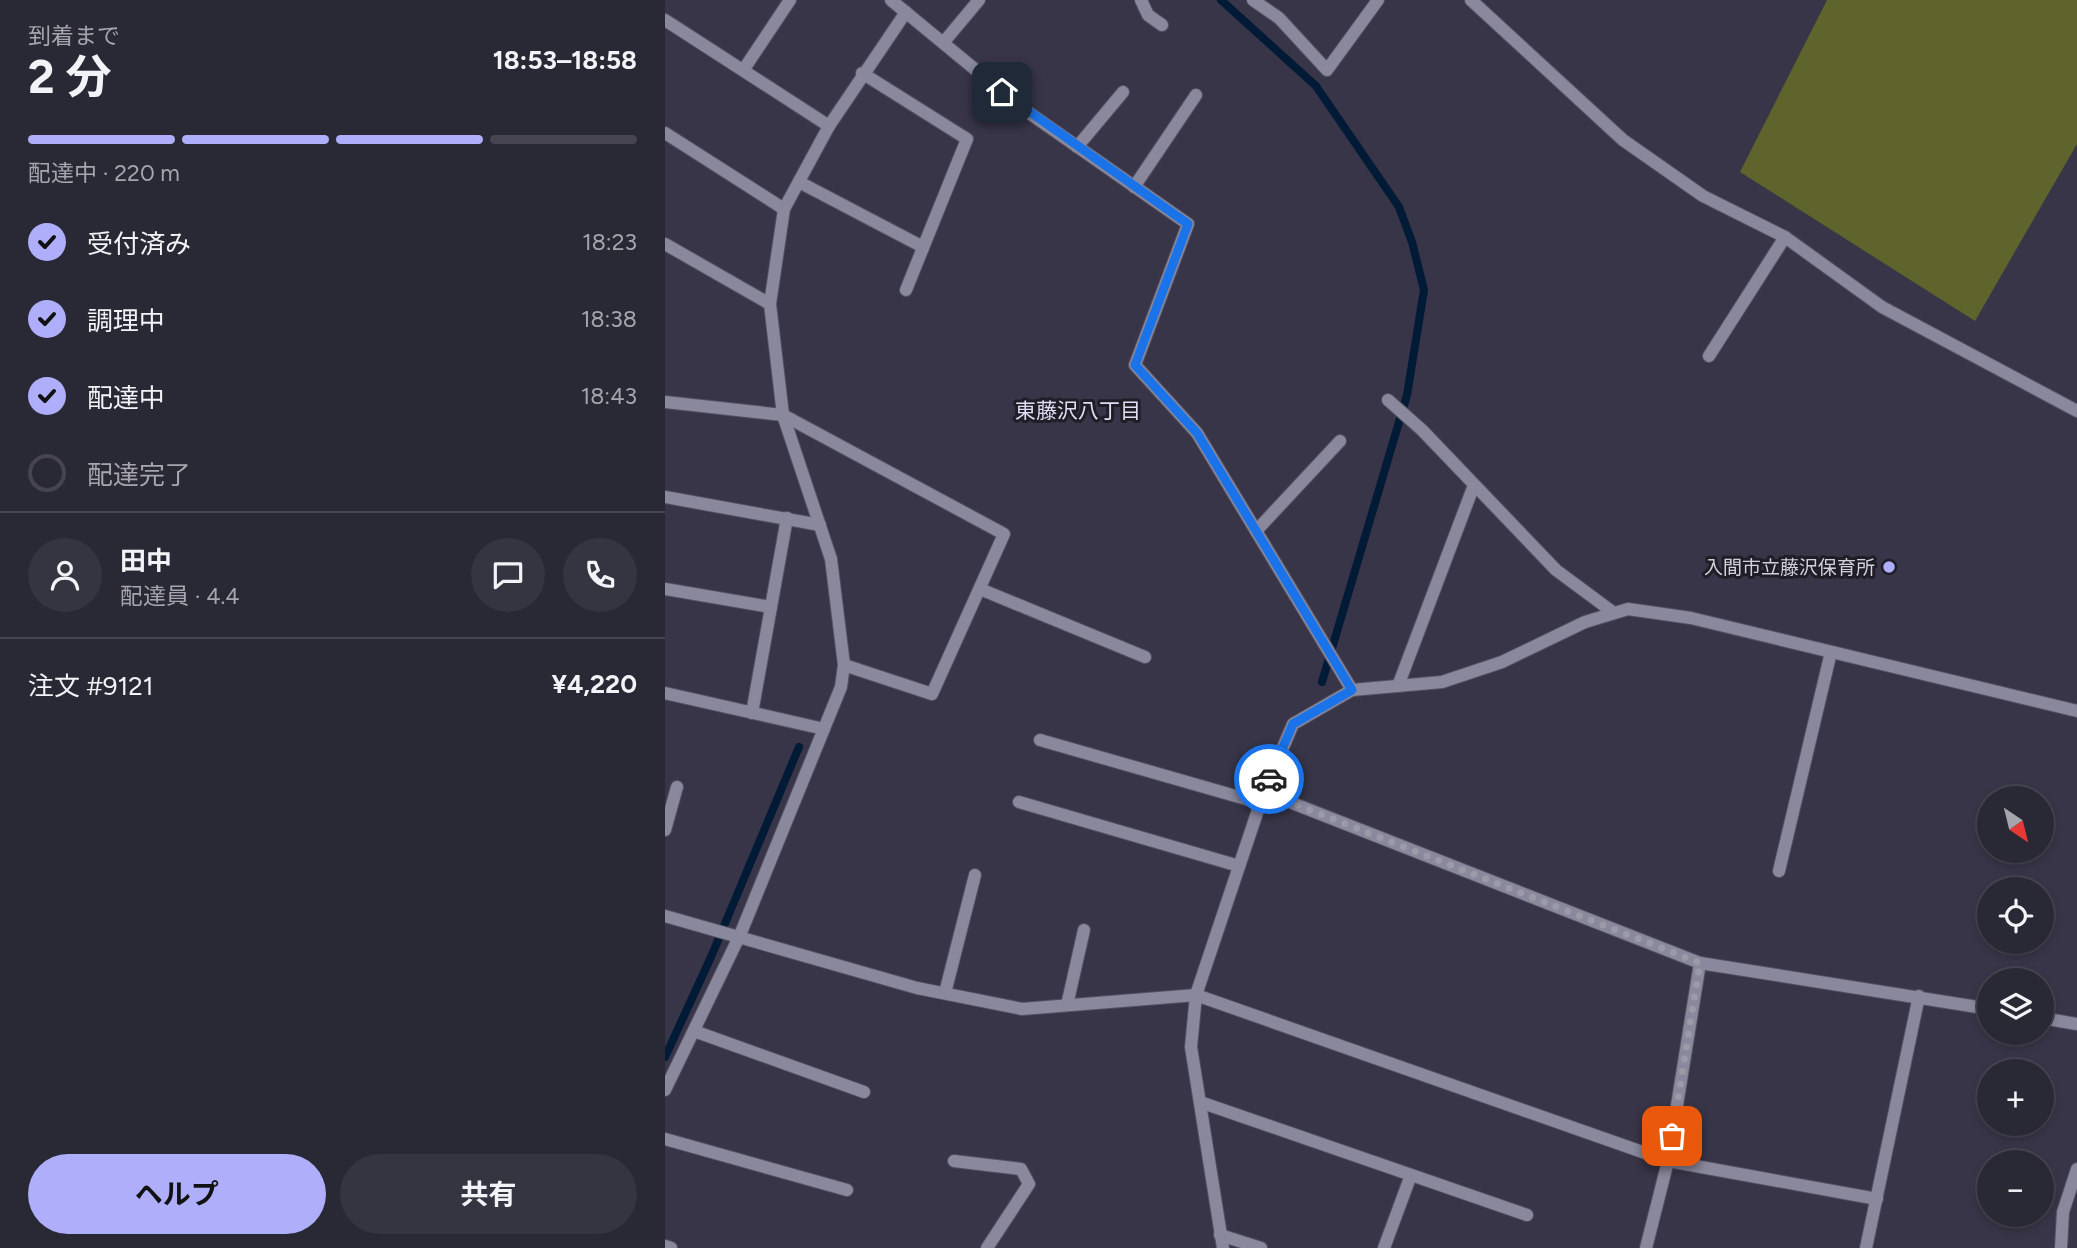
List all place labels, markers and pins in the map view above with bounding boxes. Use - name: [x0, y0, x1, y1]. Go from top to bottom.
- pin: [972, 62, 1032, 122]
- place label: 入間市立藤沢保育所: [1704, 556, 1875, 579]
- marker: 入間市立藤沢保育所: [1881, 559, 1897, 575]
- pin: [1642, 1106, 1702, 1166]

